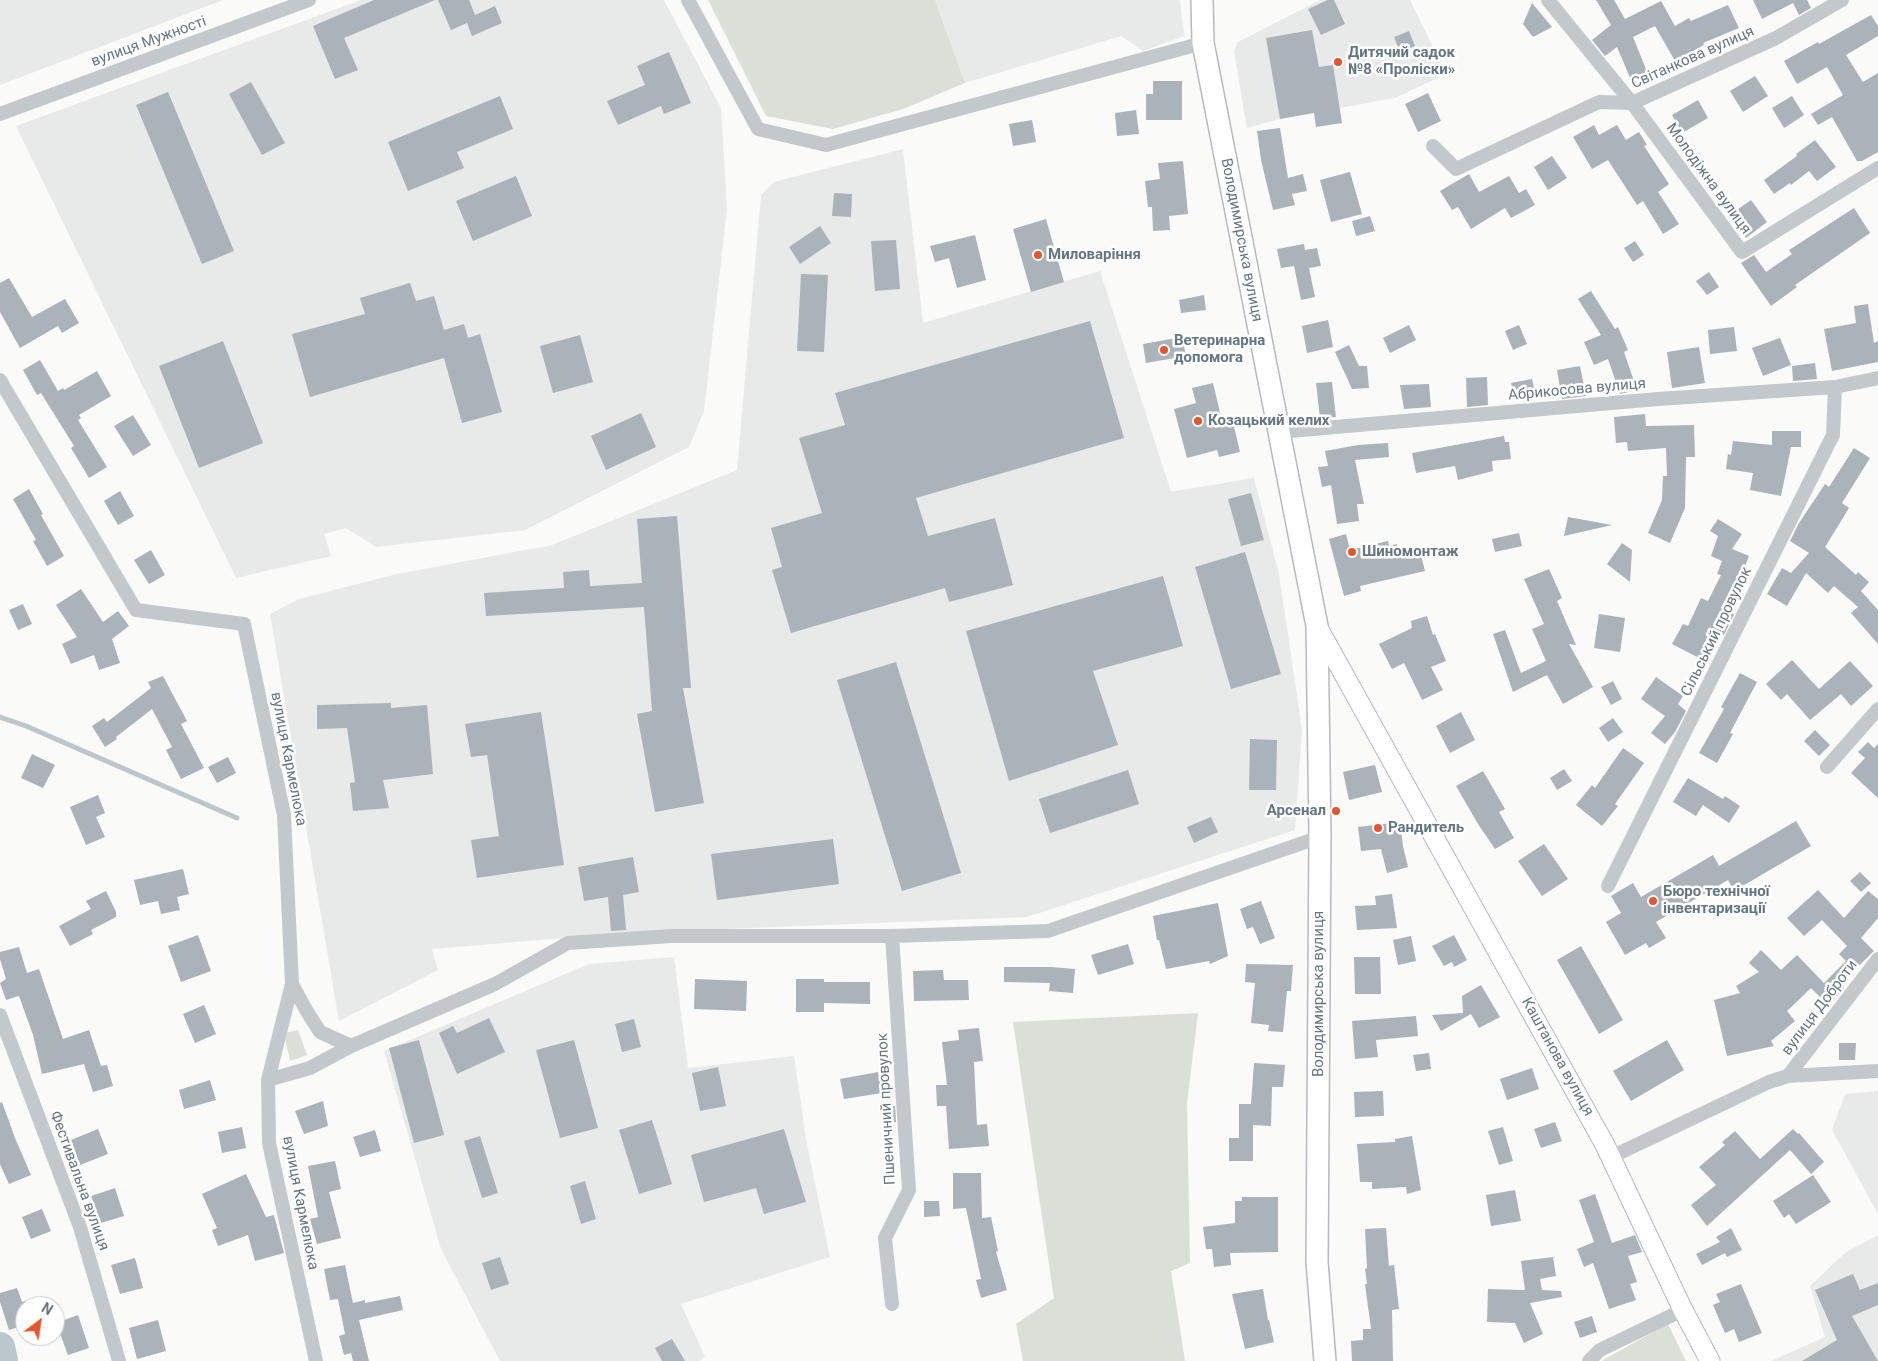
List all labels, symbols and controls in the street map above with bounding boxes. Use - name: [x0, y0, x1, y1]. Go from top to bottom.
- street label: вулиця Мужності: [89, 13, 209, 71]
- street label: Світанкова вулиця: [1629, 23, 1757, 93]
- place label: Дитячий садок №8 «Проліски»: [1348, 44, 1455, 79]
- marker: Дитячий садок №8 «Проліски»: [1332, 56, 1344, 68]
- street label: Молодіжна вулиця: [1662, 120, 1754, 238]
- street label: Володимирська вулиця: [1216, 157, 1266, 323]
- place label: Миловаріння: [1048, 246, 1141, 264]
- marker: Миловаріння: [1032, 249, 1044, 261]
- place label: Ветеринарна допомога: [1174, 332, 1265, 367]
- marker: Ветеринарна допомога: [1158, 344, 1170, 356]
- street label: Абрикосова вулиця: [1507, 375, 1647, 405]
- place label: Козацький келих: [1208, 412, 1329, 430]
- marker: Козацький келих: [1192, 415, 1204, 427]
- place label: Шиномонтаж: [1362, 543, 1459, 561]
- marker: Шиномонтаж: [1346, 546, 1358, 558]
- street label: Сільський провулок: [1678, 564, 1756, 700]
- street label: вулиця Кармелюка: [266, 691, 310, 827]
- place label: Арсенал: [1267, 802, 1326, 820]
- marker: Арсенал: [1330, 805, 1342, 817]
- place label: Рандитель: [1388, 819, 1464, 837]
- marker: Рандитель: [1372, 822, 1384, 834]
- place label: Бюро технічної інвентаризації: [1663, 883, 1770, 918]
- marker: Бюро технічної інвентаризації: [1647, 895, 1659, 907]
- street label: Володимирська вулиця: [1310, 911, 1328, 1077]
- street label: вулиця Доброти: [1778, 957, 1862, 1059]
- street label: Каштанова вулиця: [1517, 995, 1597, 1119]
- street label: Пшеничний провулок: [874, 1033, 900, 1185]
- street label: Фестивальна вулиця: [45, 1109, 113, 1253]
- street label: вулиця Кармелюка: [278, 1135, 322, 1271]
- north arrow: [15, 1296, 65, 1346]
- text: N: [39, 1300, 56, 1318]

